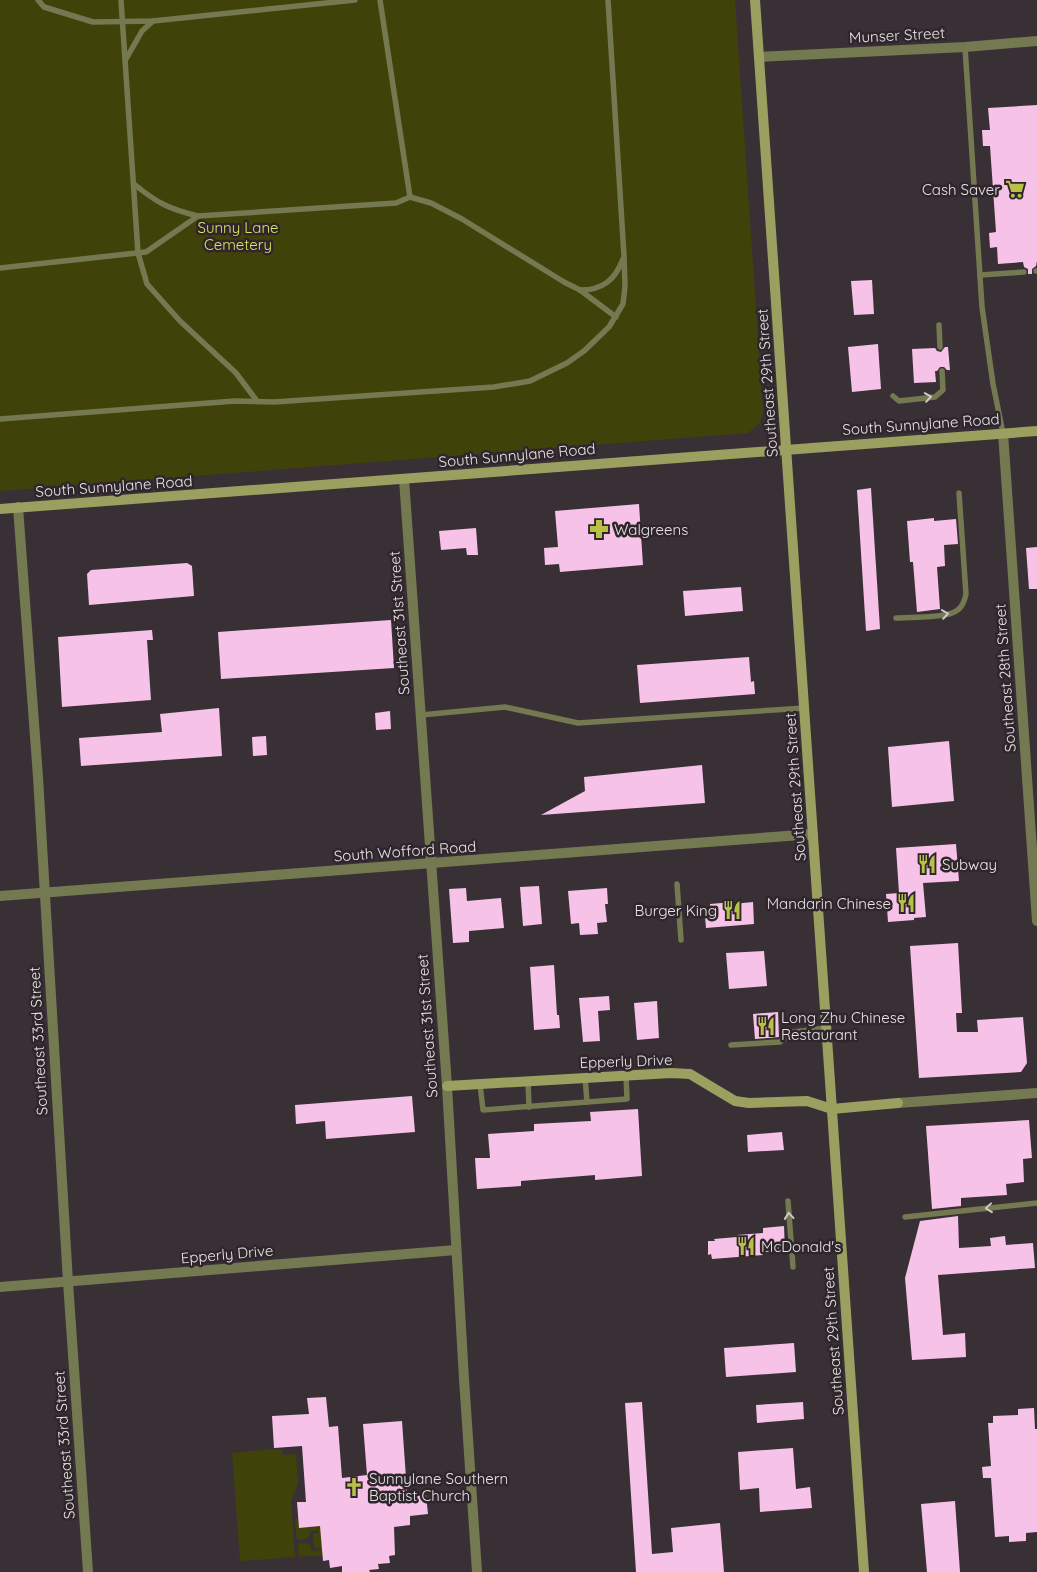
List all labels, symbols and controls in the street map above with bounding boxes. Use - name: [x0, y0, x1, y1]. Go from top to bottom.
- street label: Munser Street: [849, 23, 945, 47]
- supermarket icon: Cash Saver: [1004, 178, 1026, 200]
- place label: Cash Saver: [922, 180, 1000, 199]
- park label: Sunny Lane Cemetery: [197, 218, 279, 254]
- street label: Southeast 29th Street: [752, 308, 782, 458]
- one-way arrow: [924, 392, 932, 403]
- street label: South Sunnylane Road: [842, 409, 1000, 439]
- street label: South Sunnylane Road: [438, 439, 596, 471]
- street label: South Sunnylane Road: [35, 471, 193, 501]
- pharmacy icon: Walgreens: [588, 518, 610, 540]
- place label: Walgreens: [614, 520, 688, 539]
- street label: Southeast 31st Street: [384, 550, 414, 696]
- street label: Southeast 28th Street: [990, 603, 1020, 753]
- one-way arrow: [940, 609, 949, 619]
- street label: Southeast 29th Street: [780, 712, 810, 862]
- street label: South Wofford Road: [333, 837, 477, 865]
- restaurant icon: Subway: [916, 853, 938, 875]
- place label: Subway: [942, 855, 997, 874]
- restaurant icon: Mandarin Chinese: [895, 892, 917, 914]
- place label: Mandarin Chinese: [767, 894, 891, 913]
- restaurant icon: Burger King: [721, 899, 743, 921]
- place label: Burger King: [634, 901, 717, 920]
- street label: Southeast 31st Street: [412, 953, 442, 1099]
- street label: Southeast 33rd Street: [25, 966, 51, 1116]
- place label: Long Zhu Chinese Restaurant: [781, 1008, 905, 1044]
- restaurant icon: Long Zhu Chinese Restaurant: [755, 1015, 777, 1037]
- street label: Epperly Drive: [579, 1050, 673, 1072]
- one-way arrow: [984, 1202, 992, 1213]
- one-way arrow: [784, 1212, 795, 1220]
- restaurant icon: McDonald's: [735, 1235, 757, 1257]
- place label: McDonald's: [761, 1237, 841, 1256]
- street label: Epperly Drive: [180, 1240, 274, 1268]
- street label: Southeast 29th Street: [818, 1266, 848, 1416]
- street label: Southeast 33rd Street: [49, 1370, 79, 1520]
- place label: Sunnylane Southern Baptist Church: [369, 1469, 508, 1505]
- church icon: Sunnylane Southern Baptist Church: [343, 1476, 365, 1498]

